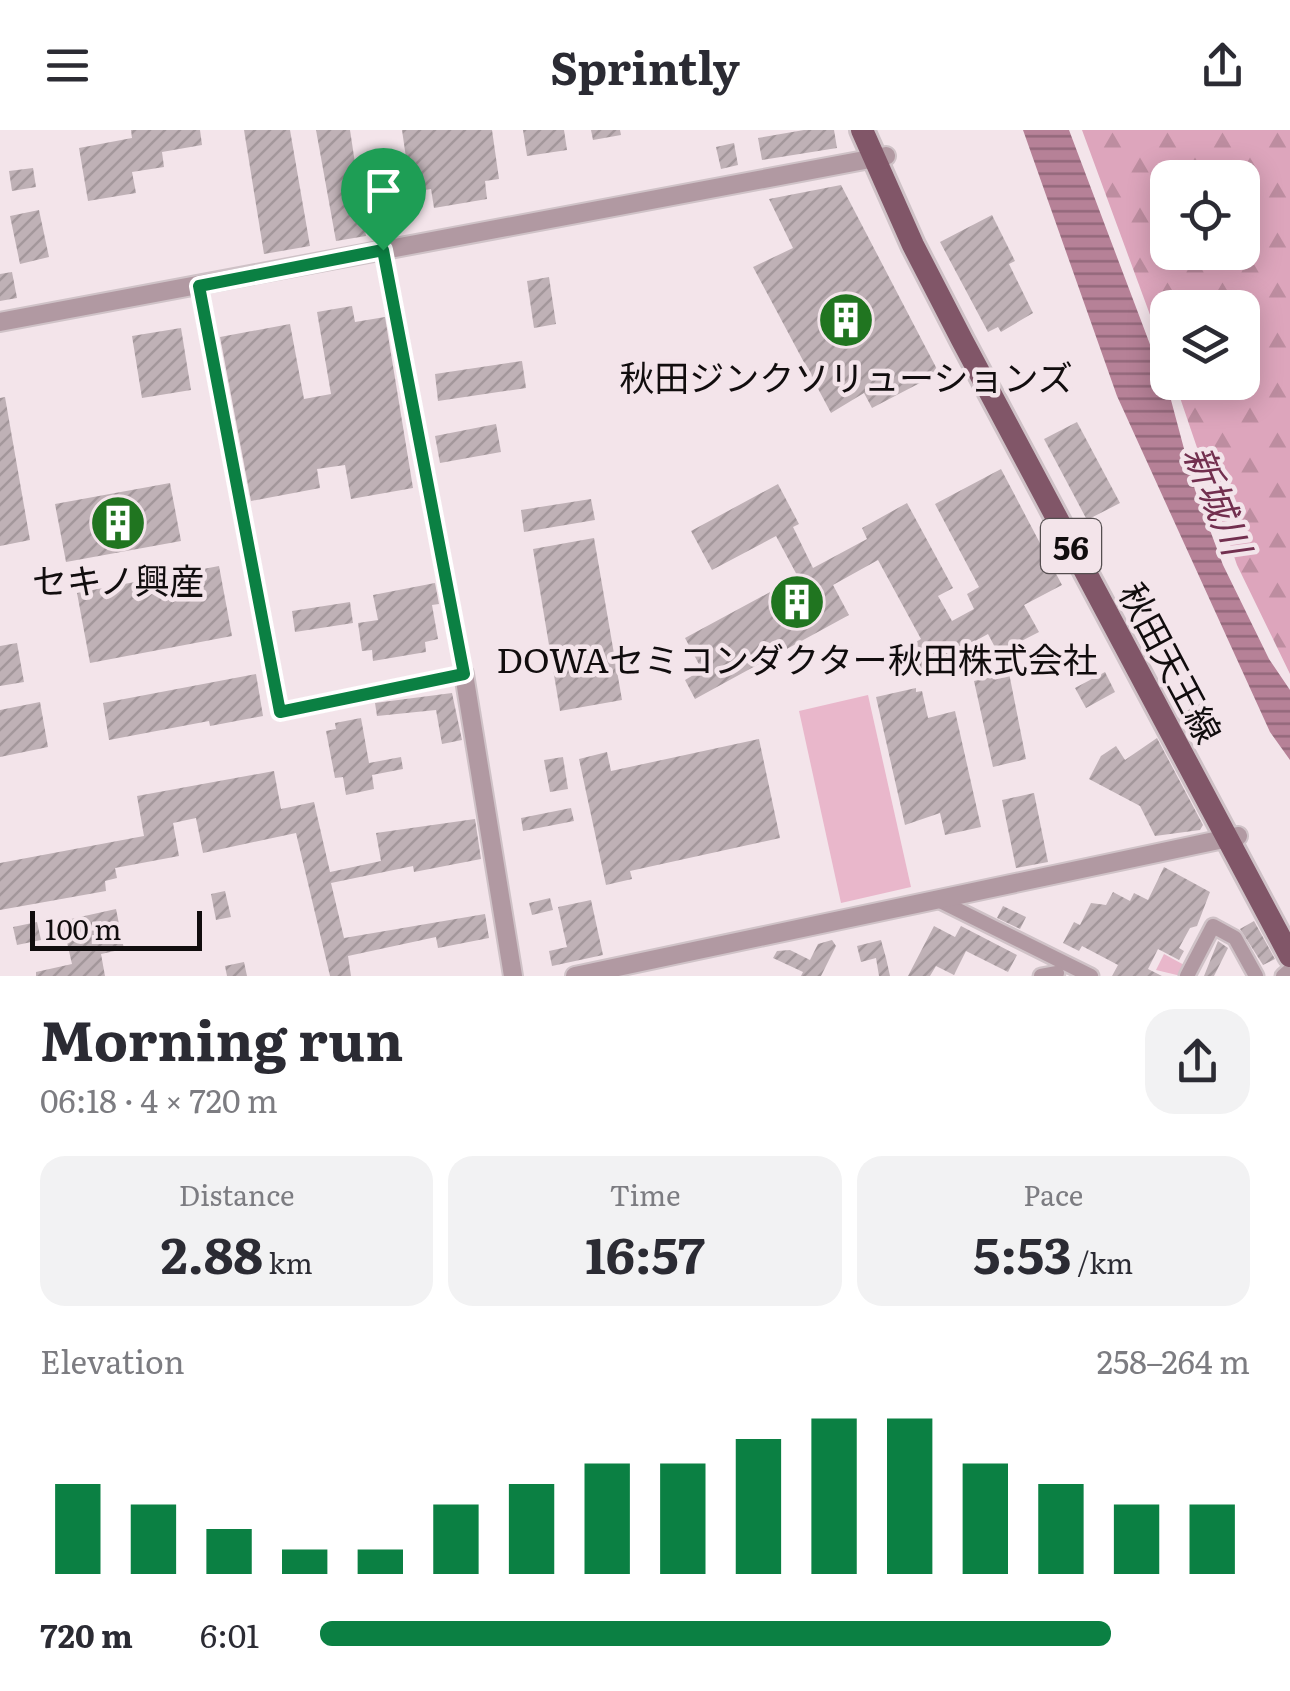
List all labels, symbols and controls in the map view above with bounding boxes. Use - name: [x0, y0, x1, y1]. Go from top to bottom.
- text: Sprintly: [550, 32, 740, 99]
- icon: menu: [40, 38, 95, 93]
- icon: share: [1195, 38, 1250, 93]
- pin: [341, 148, 426, 251]
- map controls: [1150, 160, 1260, 400]
- button: locate: [1150, 160, 1260, 270]
- icon: arrive: [356, 163, 411, 218]
- building icon: 秋田ジンクソリューションズ: [816, 290, 876, 350]
- button: layers: [1150, 290, 1260, 400]
- place label: 秋田ジンクソリューションズ: [619, 350, 1073, 402]
- water label: 新城川: [1172, 435, 1269, 566]
- building icon: セキノ興産: [88, 493, 148, 553]
- road number: 56: [1041, 519, 1101, 573]
- place label: セキノ興産: [32, 553, 204, 605]
- building icon: DOWAセミコンダクター秋田株式会社: [767, 572, 827, 632]
- street label: 秋田天王線: [1108, 573, 1236, 751]
- place label: DOWAセミコンダクター秋田株式会社: [496, 632, 1098, 684]
- scale bar: [30, 906, 202, 950]
- text: 100 m: [45, 907, 122, 949]
- text: Morning run: [40, 996, 403, 1078]
- button: share: [1145, 1009, 1250, 1114]
- text: 06:18 · 4 × 720 m: [40, 1075, 278, 1123]
- text: Distance: [179, 1173, 295, 1215]
- text: Time: [609, 1173, 681, 1215]
- text: Pace: [1023, 1173, 1083, 1215]
- text: 2.88: [161, 1215, 263, 1289]
- text: 16:57: [585, 1215, 705, 1289]
- text: 5:53: [973, 1215, 1072, 1289]
- text: km: [263, 1241, 313, 1283]
- text: /km: [1072, 1241, 1133, 1283]
- text: Elevation: [40, 1336, 185, 1384]
- text: 258–264 m: [1097, 1336, 1250, 1384]
- text: 720 m: [40, 1610, 133, 1658]
- text: 6:01: [200, 1610, 259, 1658]

